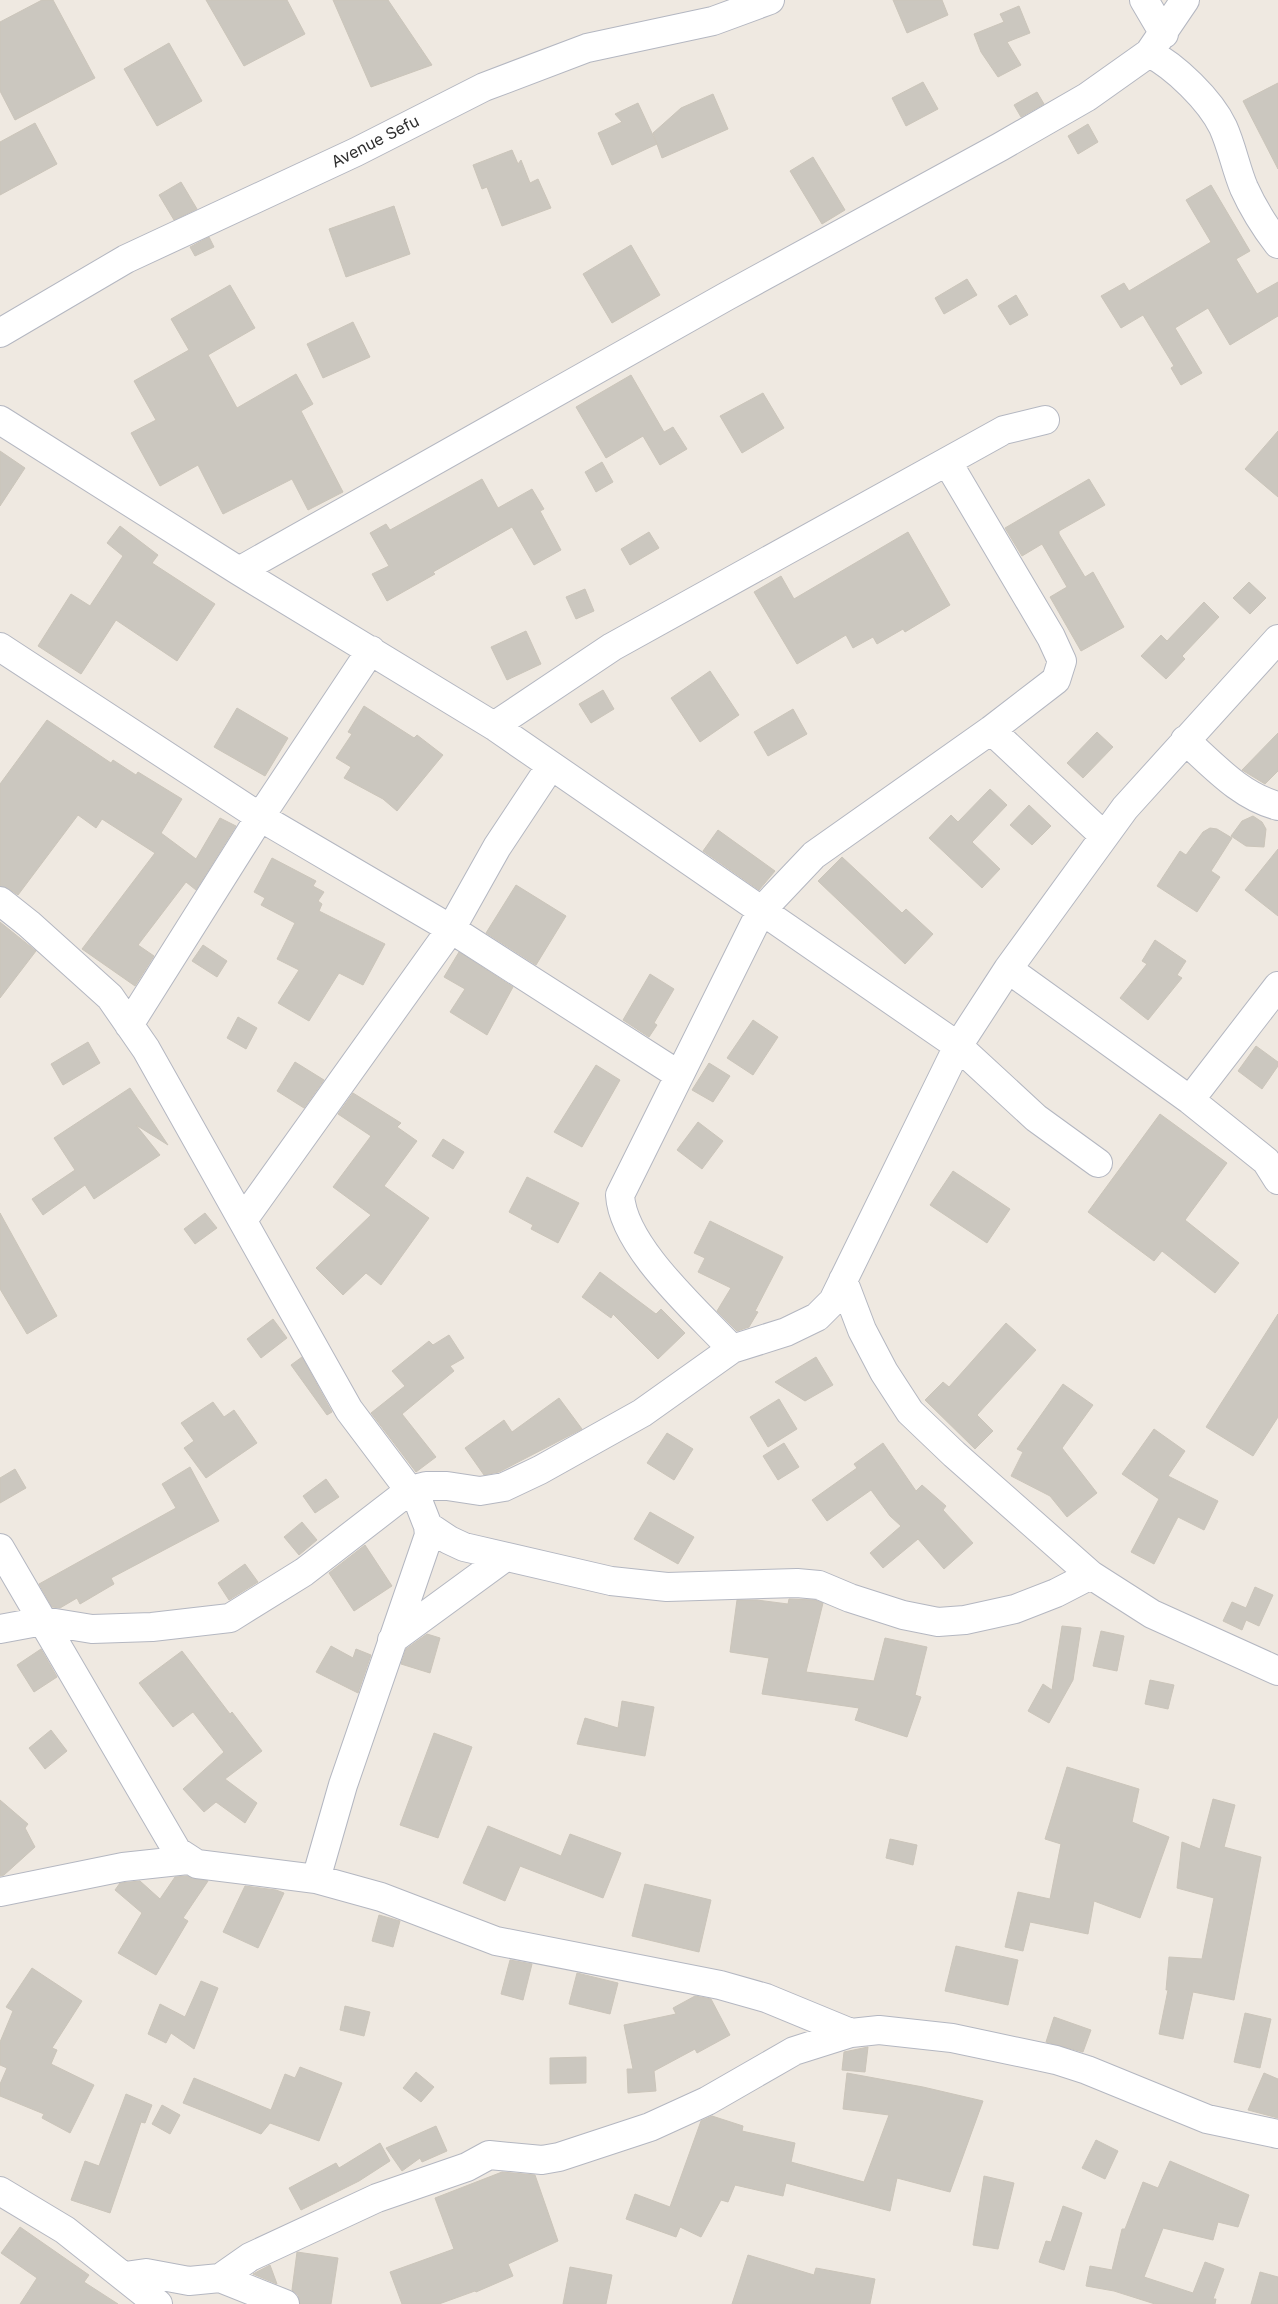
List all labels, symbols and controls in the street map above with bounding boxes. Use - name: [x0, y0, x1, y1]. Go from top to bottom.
- street label: Avenue Sefu: [328, 110, 422, 172]

